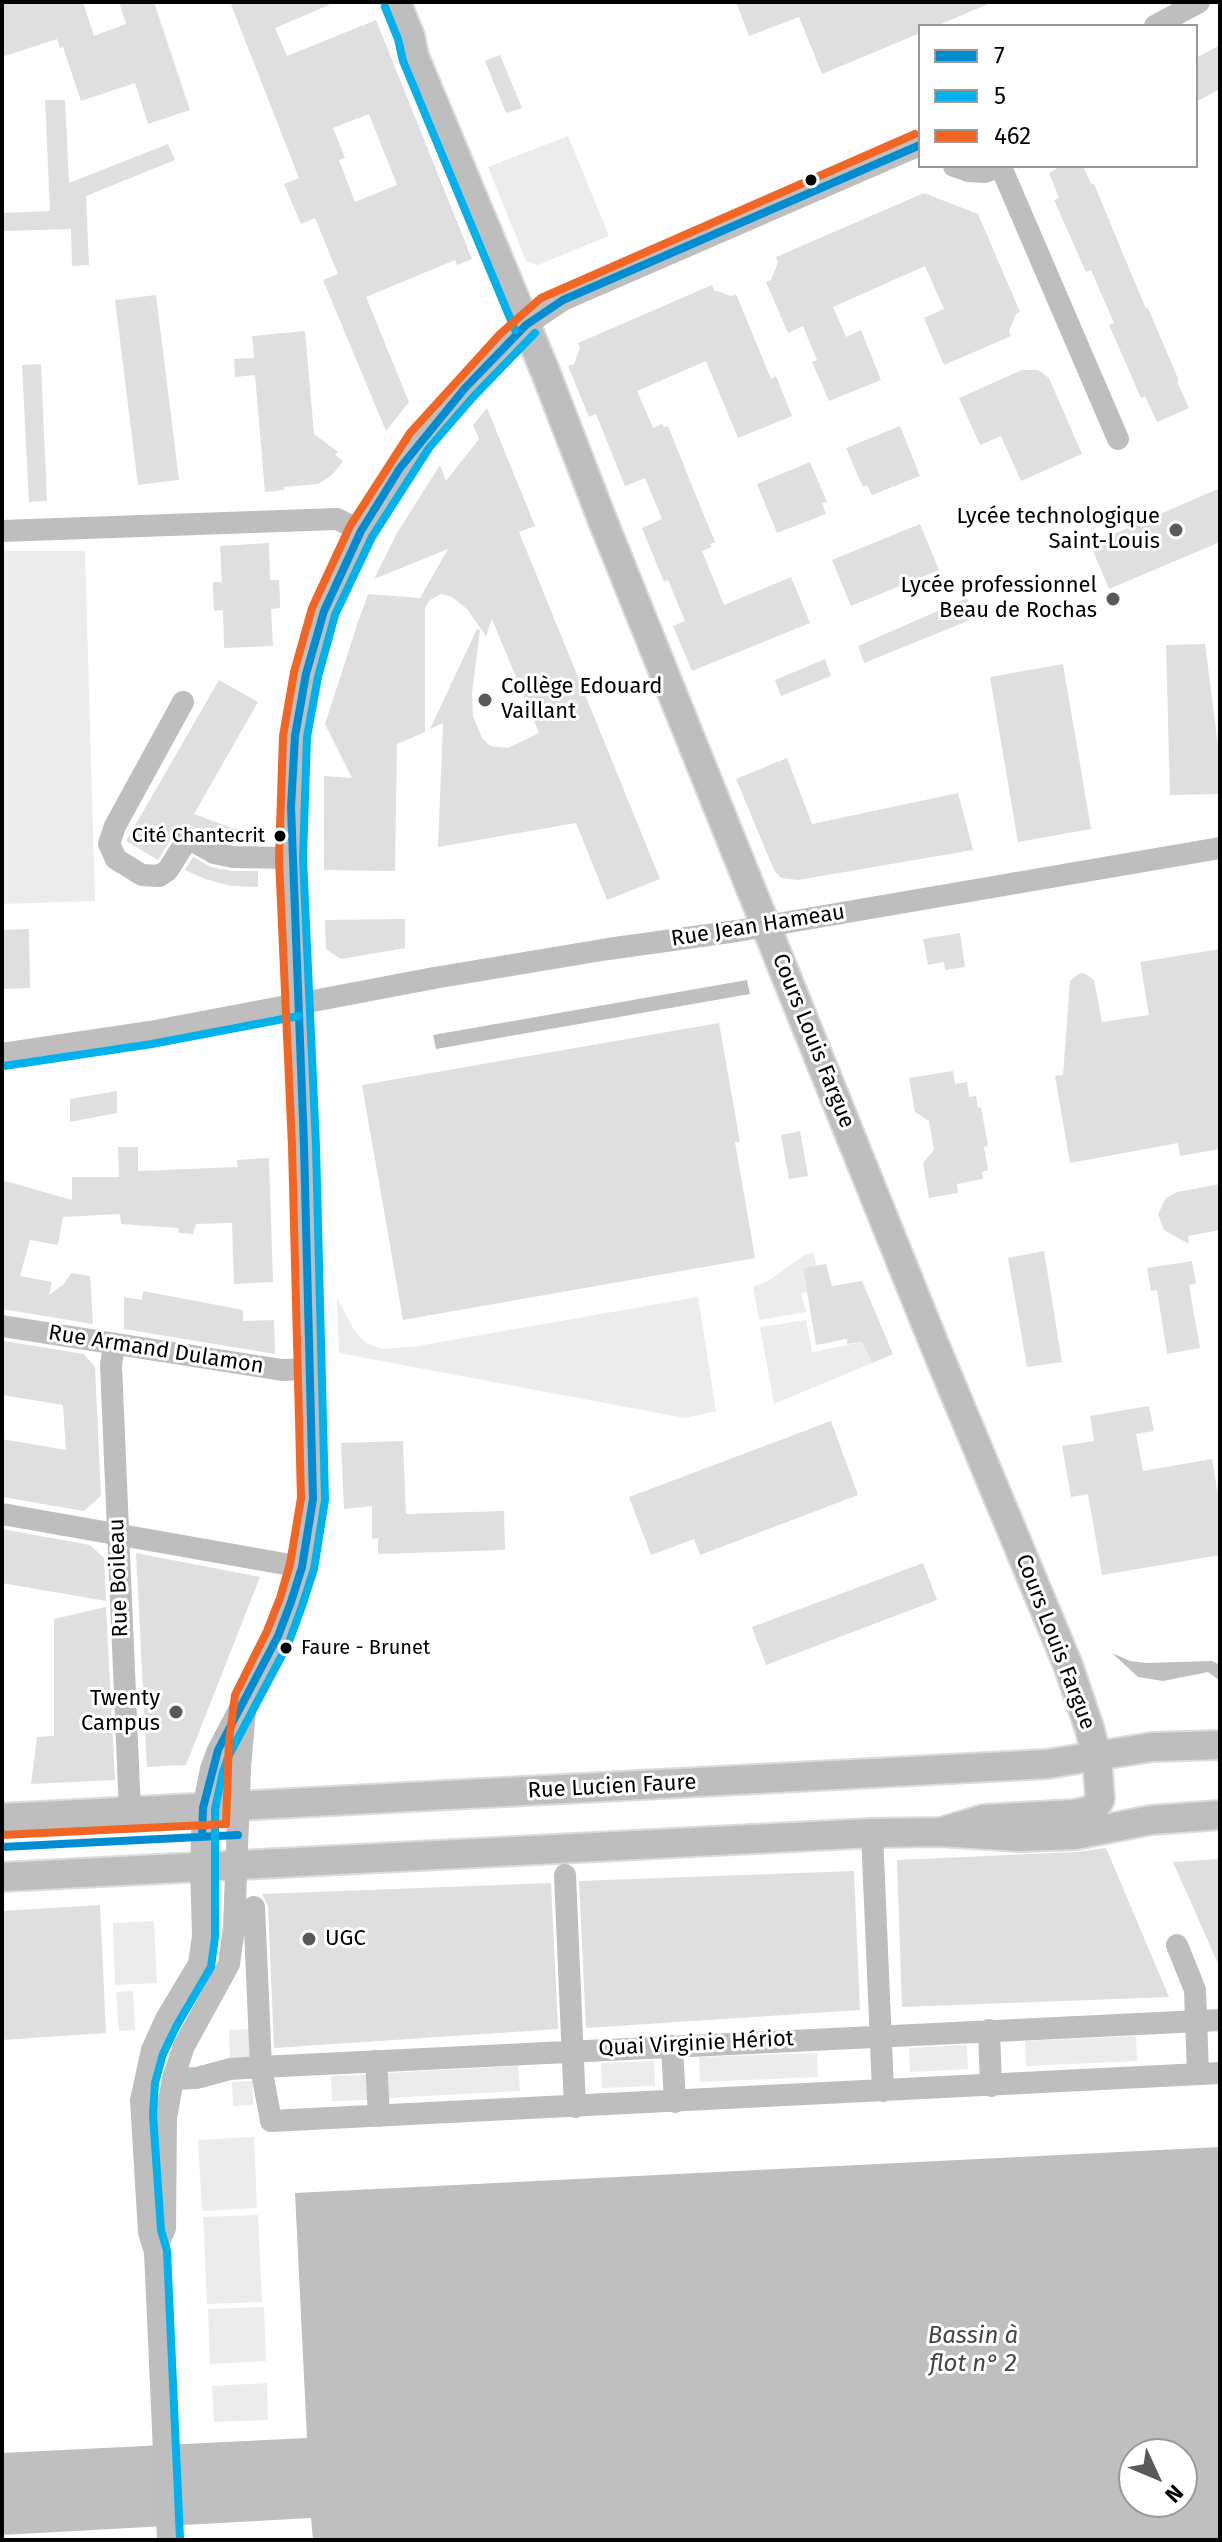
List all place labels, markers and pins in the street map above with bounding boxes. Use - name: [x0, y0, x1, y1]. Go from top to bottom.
- unlabelled marker: [803, 172, 819, 188]
- place label: Lycée technologique Saint-Louis: [956, 504, 1160, 556]
- marker: Lycée technologique Saint-Louis: [1167, 521, 1185, 539]
- place label: Lycée professionnel Beau de Rochas: [900, 573, 1097, 624]
- marker: Lycée professionnel Beau de Rochas: [1104, 590, 1122, 608]
- place label: Collège Edouard Vaillant: [501, 674, 663, 726]
- marker: Collège Edouard Vaillant: [476, 691, 494, 709]
- place label: Cité Chantecrit: [132, 824, 265, 848]
- marker: Cité Chantecrit: [272, 828, 288, 844]
- place label: Faure - Brunet: [301, 1636, 430, 1660]
- marker: Faure - Brunet: [278, 1640, 294, 1656]
- place label: Twenty Campus: [81, 1686, 160, 1738]
- marker: Twenty Campus: [167, 1703, 185, 1721]
- place label: UGC: [325, 1926, 366, 1952]
- marker: UGC: [300, 1930, 318, 1948]

